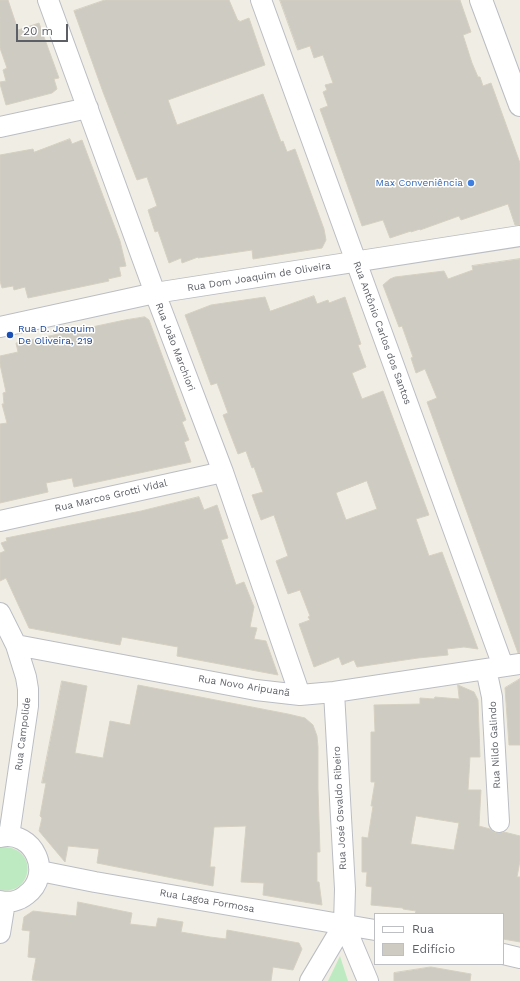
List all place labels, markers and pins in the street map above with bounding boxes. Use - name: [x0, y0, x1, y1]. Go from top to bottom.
- place label: Max Conveniência: [376, 177, 463, 189]
- marker: Max Conveniência: [466, 178, 476, 188]
- place label: Rua D. Joaquim De Oliveira, 219: [18, 323, 95, 346]
- marker: Rua D. Joaquim De Oliveira, 219: [5, 330, 15, 340]

